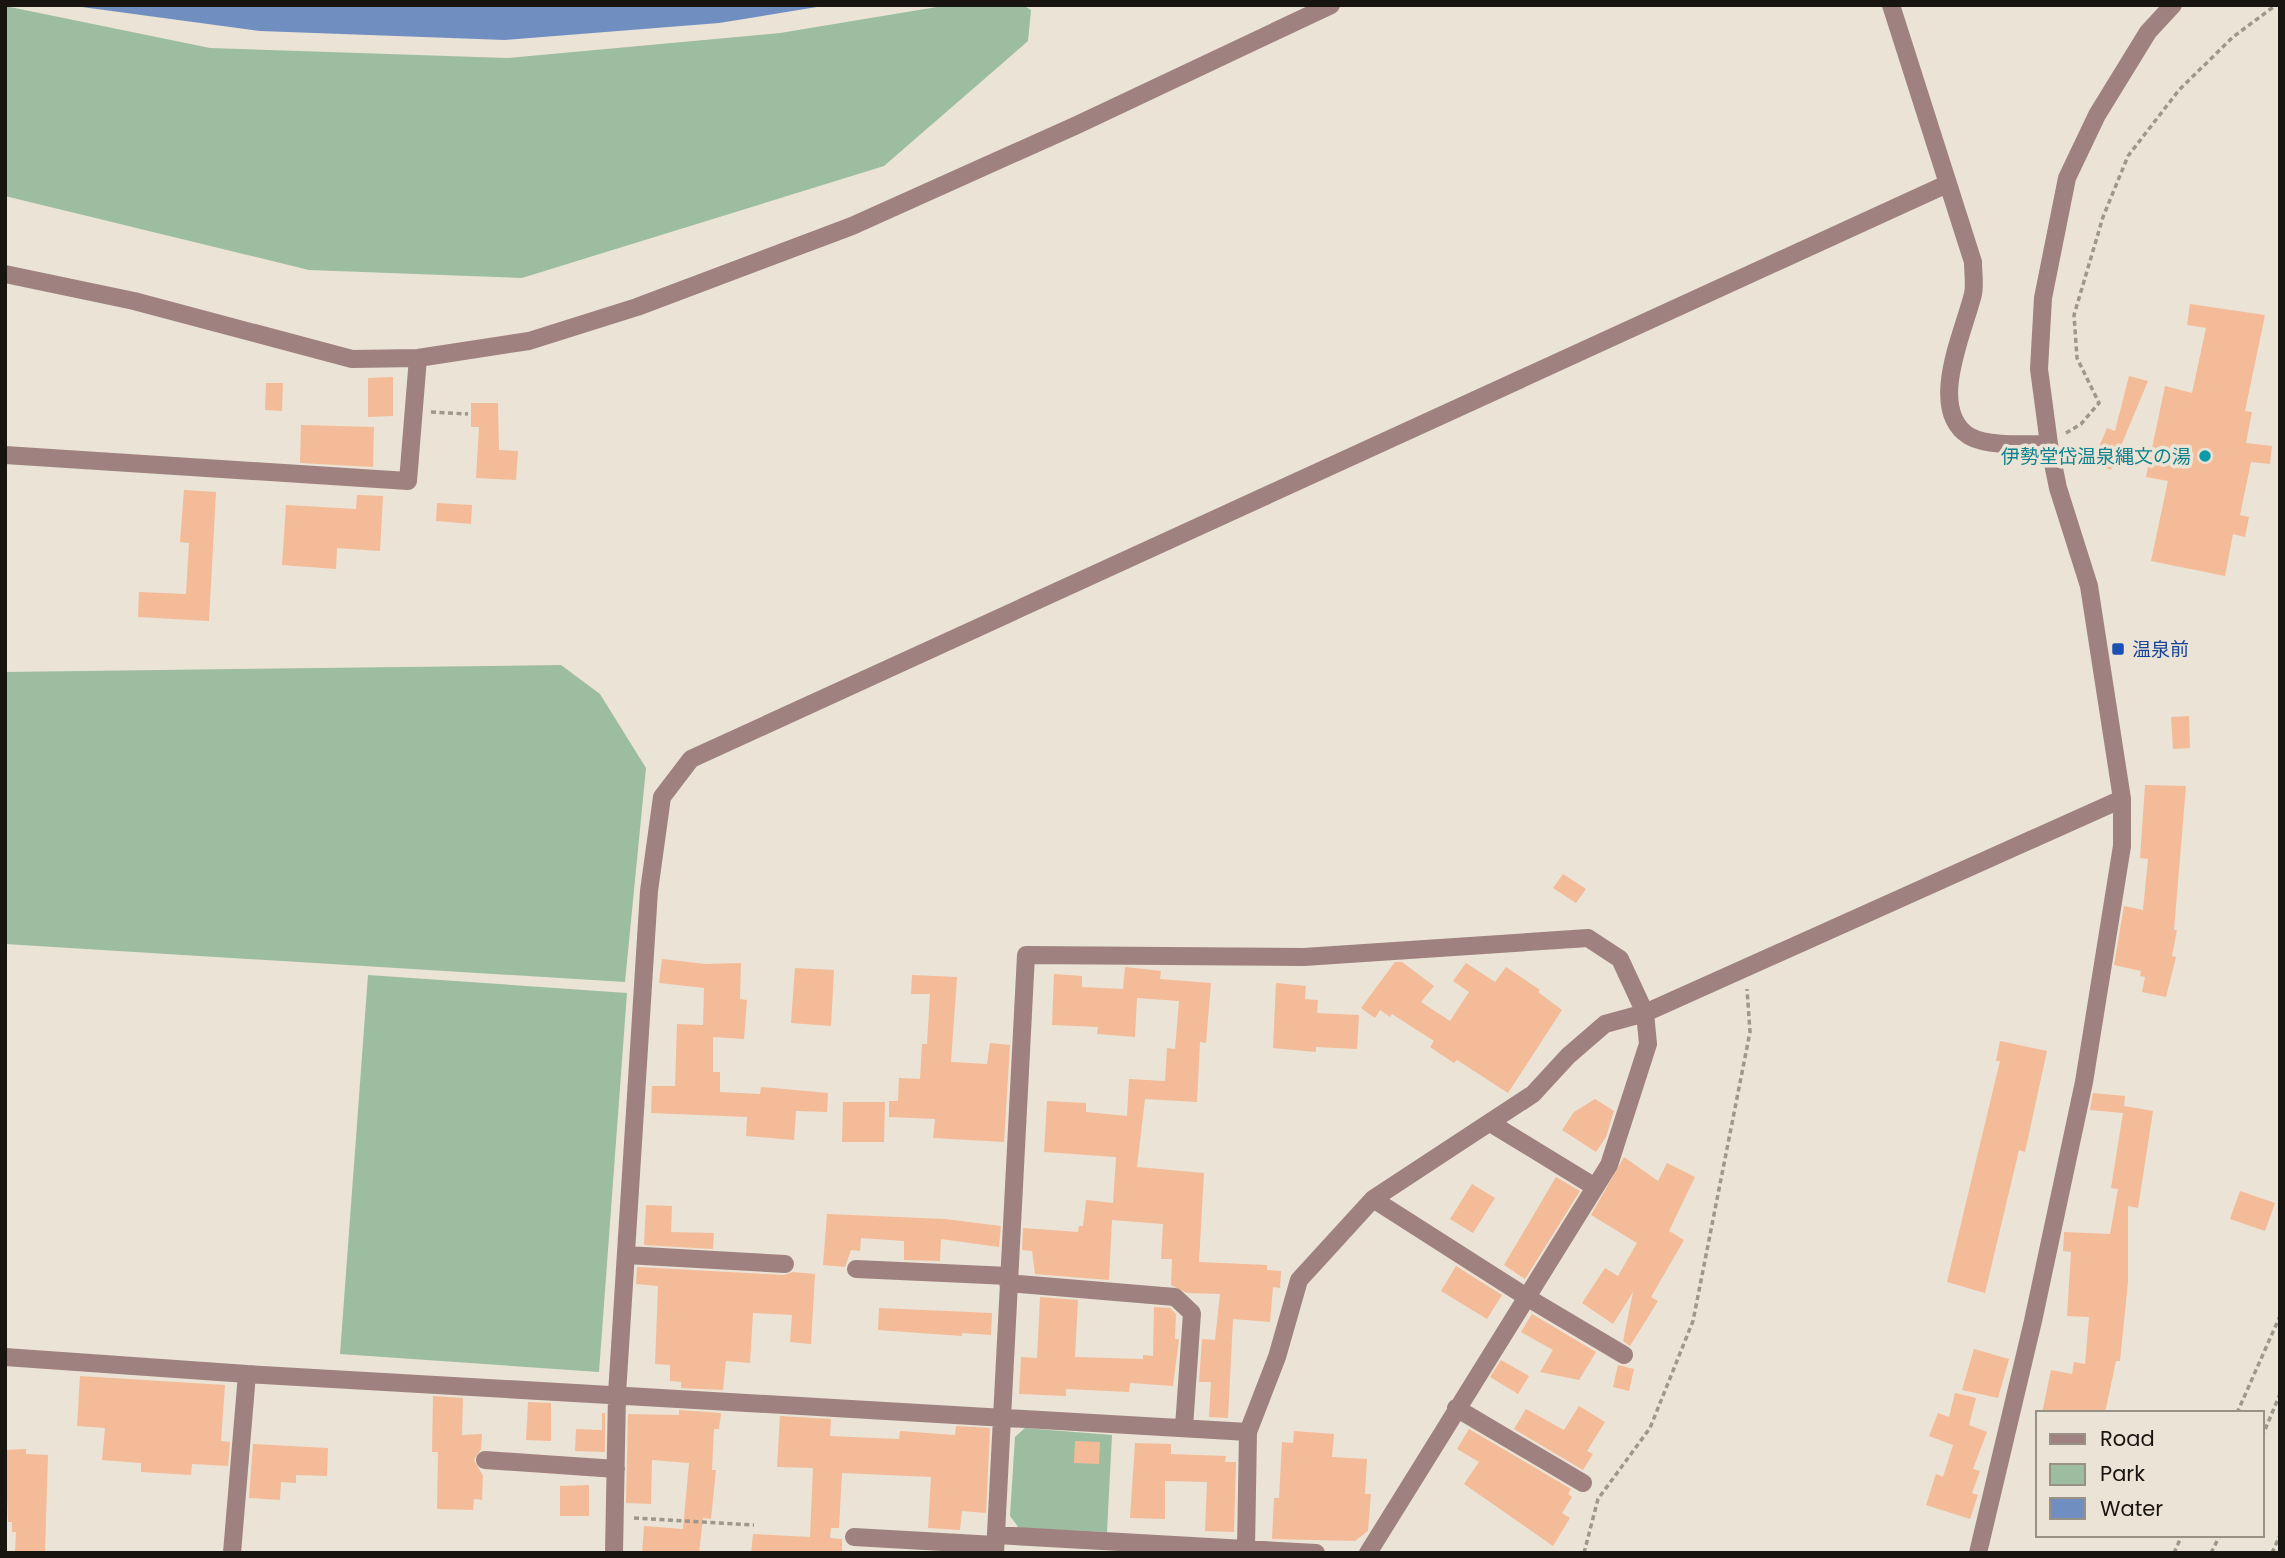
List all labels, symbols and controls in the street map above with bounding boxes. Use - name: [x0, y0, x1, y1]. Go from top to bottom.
- place label: 伊勢堂岱温泉縄文の湯: [2001, 443, 2191, 470]
- marker: 伊勢堂岱温泉縄文の湯: [2197, 448, 2213, 464]
- place label: 温泉前: [2132, 636, 2189, 663]
- marker: 温泉前: [2110, 641, 2126, 657]
- legend: [2036, 1411, 2264, 1537]
- text: Road: [2100, 1424, 2155, 1453]
- text: Park: [2100, 1459, 2145, 1488]
- text: Water: [2100, 1494, 2163, 1523]

